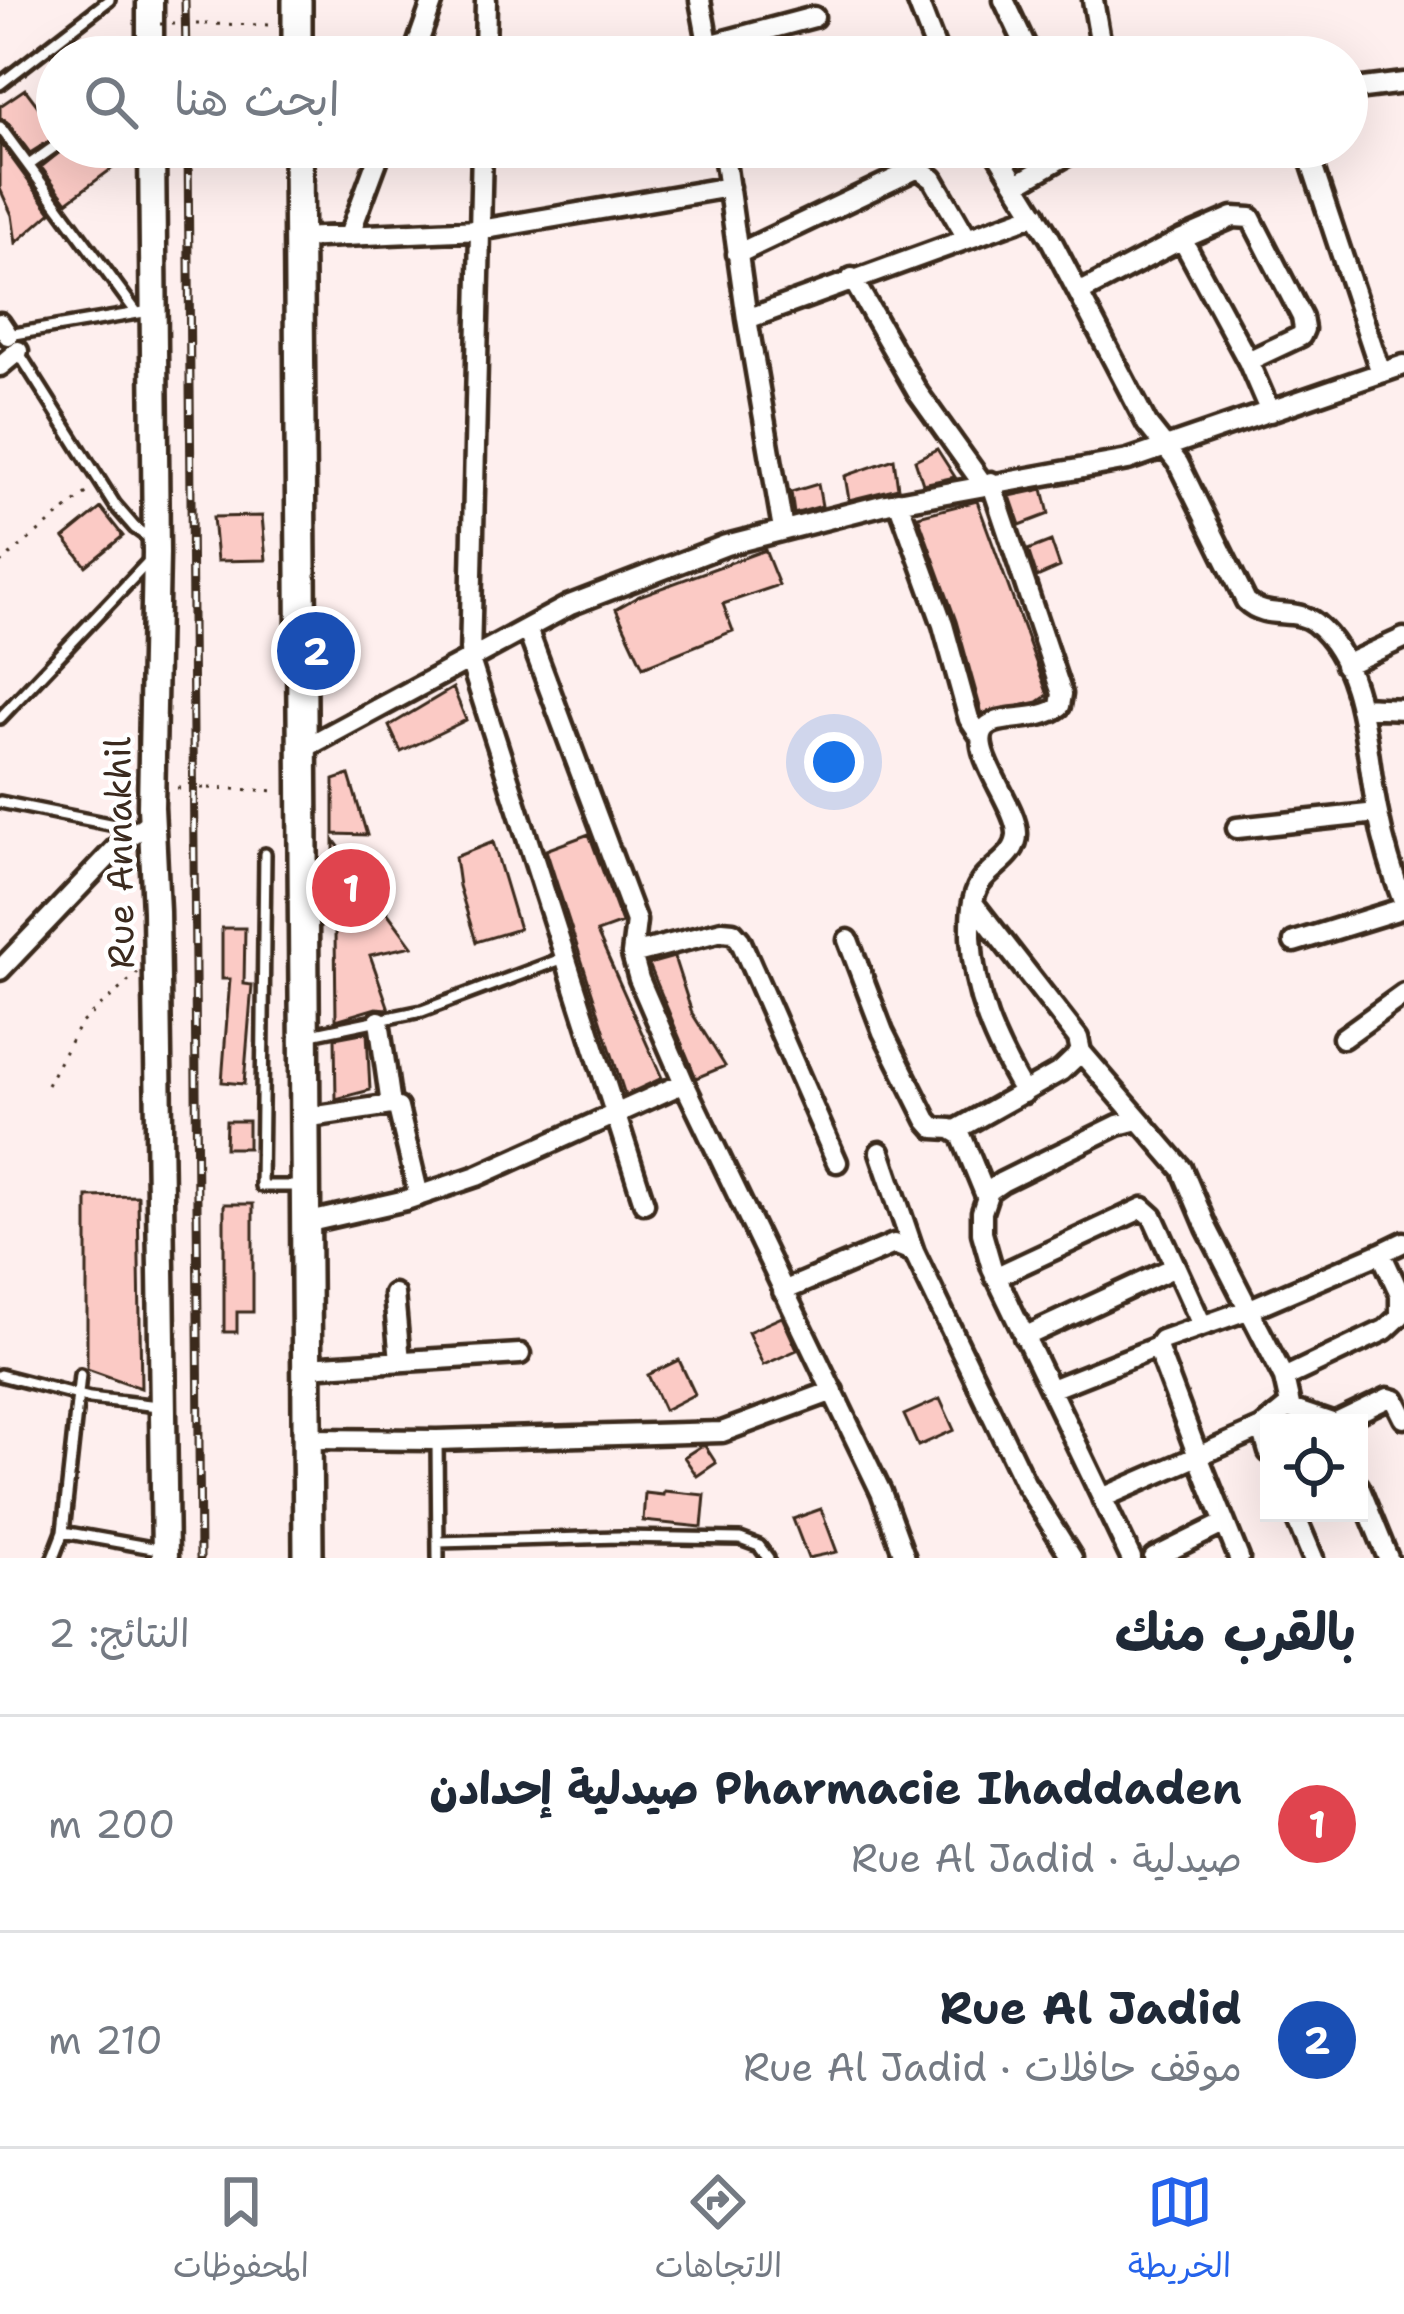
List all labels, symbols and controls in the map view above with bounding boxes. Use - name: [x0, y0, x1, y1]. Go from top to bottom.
- search box: [36, 36, 1368, 168]
- icon: search: [78, 69, 144, 135]
- text: ابحث هنا: [174, 69, 340, 129]
- pin: 2: [277, 606, 355, 696]
- your location: [804, 732, 864, 792]
- street label: Rue Annakhil: [93, 736, 146, 969]
- pin: 1: [312, 843, 390, 933]
- map controls: [1260, 1414, 1368, 1522]
- button: locate: [1260, 1414, 1368, 1522]
- text: بالقرب منك: [1115, 1598, 1356, 1666]
- text: النتائج: 2: [48, 1607, 190, 1659]
- text: Pharmacie Ihaddaden صيدلية إحدادن: [429, 1758, 1242, 1818]
- text: 200 m: [48, 1798, 175, 1850]
- text: 1: [1308, 1798, 1326, 1850]
- text: صيدلية · Rue Al Jadid: [851, 1832, 1242, 1884]
- text: Rue Al Jadid: [940, 1978, 1242, 2038]
- text: 210 m: [48, 2014, 163, 2066]
- text: 2: [1303, 2014, 1331, 2066]
- text: موقف حافلات · Rue Al Jadid: [743, 2041, 1242, 2093]
- tab: المحفوظات: [173, 2169, 309, 2295]
- tab: الاتجاهات: [655, 2169, 782, 2295]
- tab: الخريطة: [1128, 2169, 1231, 2295]

